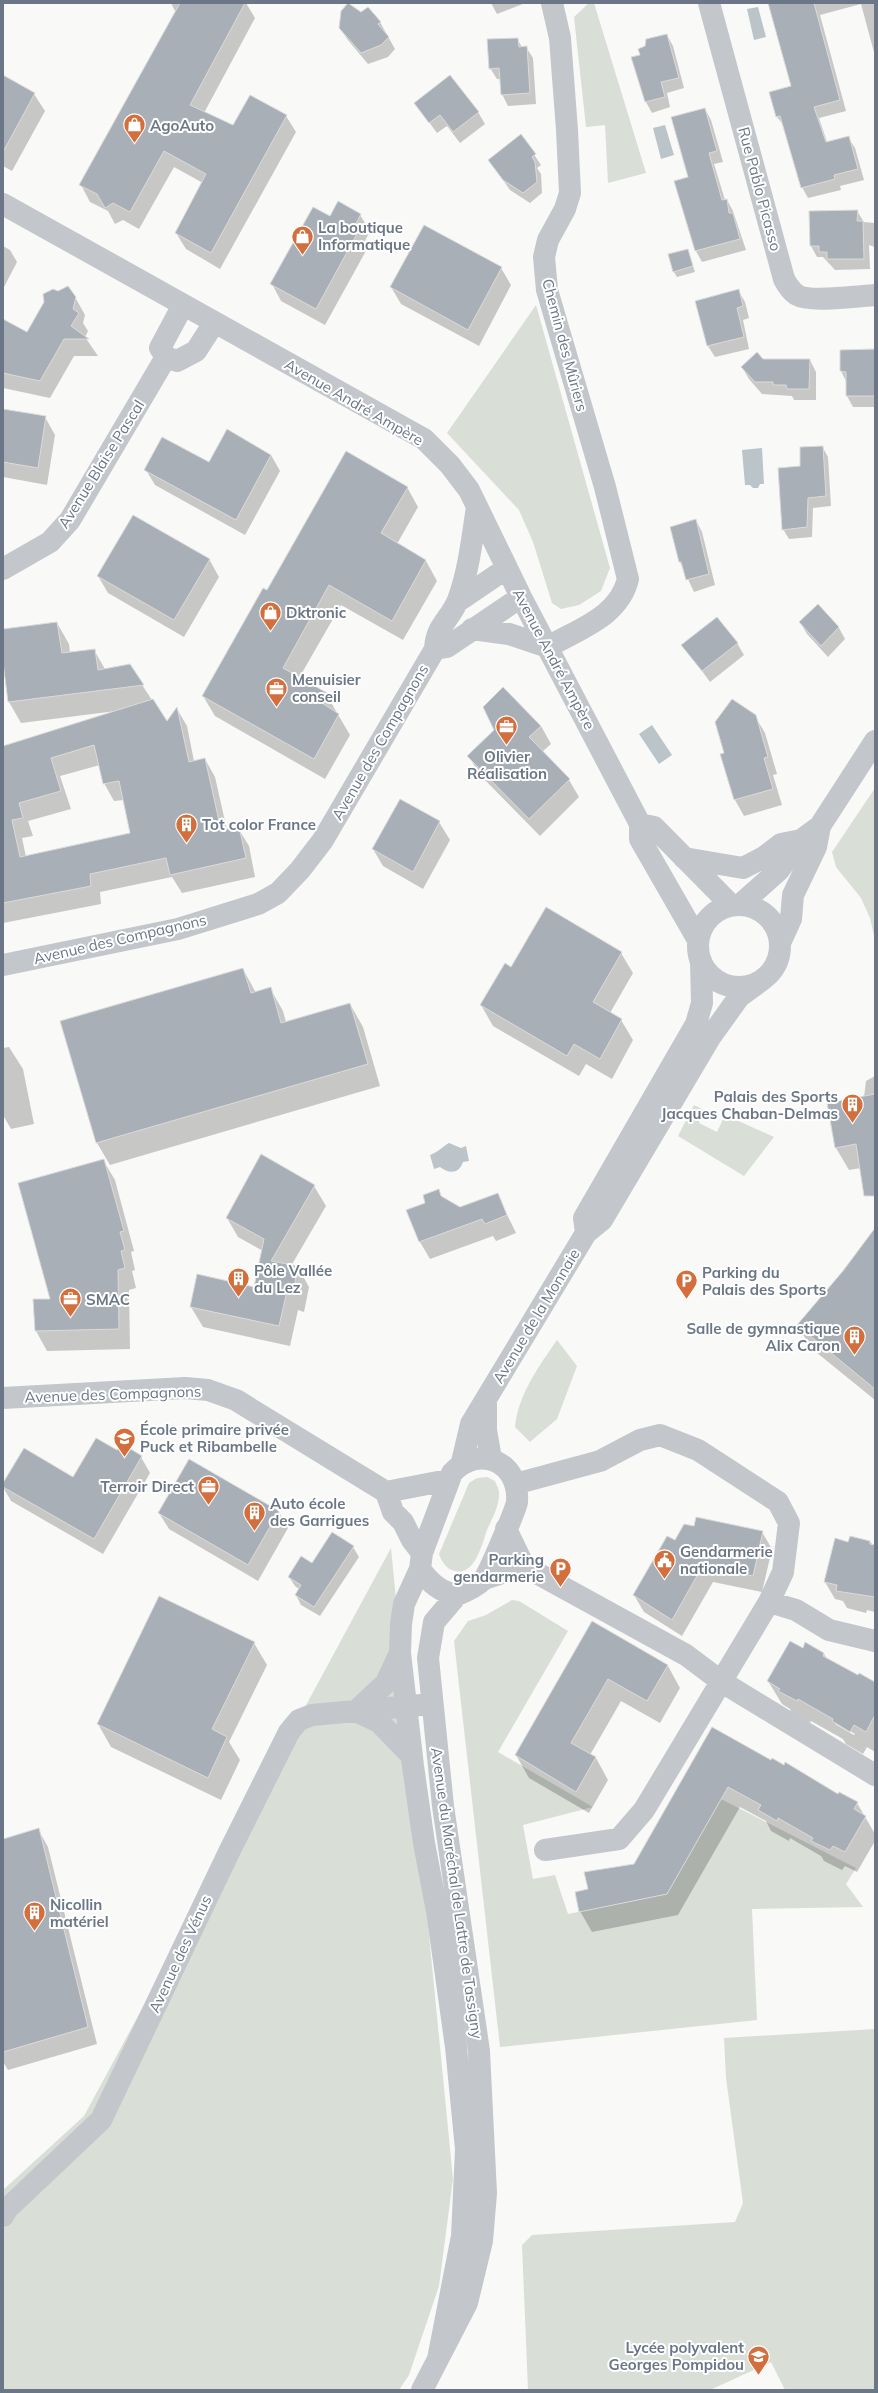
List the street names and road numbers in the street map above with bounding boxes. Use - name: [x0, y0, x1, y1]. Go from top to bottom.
- street label: Rue Pablo Picasso: [734, 125, 786, 253]
- street label: Chemin des Mûriers: [538, 277, 592, 413]
- street label: Avenue André Ampère: [281, 354, 427, 450]
- street label: Avenue Blaise Pascal: [54, 396, 148, 532]
- street label: Avenue André Ampère: [509, 585, 599, 733]
- street label: Avenue des Compagnons: [328, 661, 432, 823]
- street label: Avenue des Compagnons: [32, 910, 208, 968]
- street label: Avenue de la Monnaie: [488, 1245, 584, 1387]
- street label: Avenue des Compagnons: [24, 1381, 202, 1407]
- street label: Avenue du Maréchal de Lattre de Tassigny: [427, 1746, 487, 2040]
- street label: Avenue des Vénus: [144, 1892, 216, 2016]

